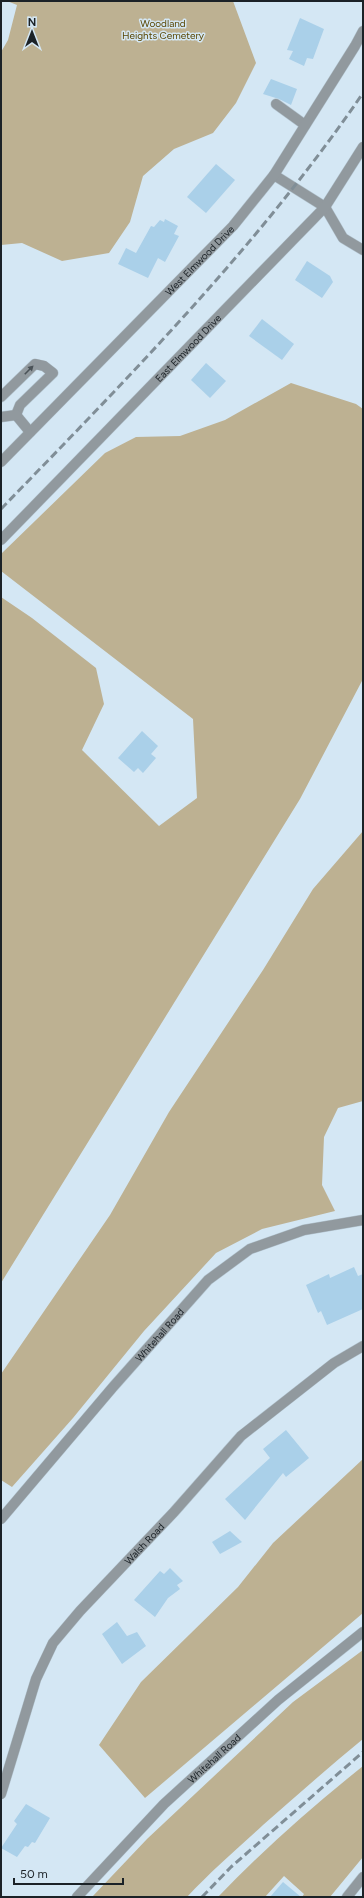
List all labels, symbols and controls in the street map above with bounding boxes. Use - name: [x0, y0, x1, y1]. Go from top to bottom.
- north arrow: [12, 12, 52, 52]
- text: N: [28, 16, 36, 29]
- park label: Woodland Heights Cemetery: [122, 17, 205, 42]
- street label: West Elmwood Drive: [162, 222, 237, 298]
- street label: East Elmwood Drive: [152, 311, 224, 384]
- one-way arrow: [24, 365, 34, 375]
- street label: Whitehall Road: [132, 1305, 187, 1364]
- street label: Walsh Road: [121, 1520, 167, 1567]
- street label: Whitehall Road: [185, 1731, 243, 1786]
- scale bar: [14, 1860, 123, 1886]
- text: 50 m: [20, 1867, 48, 1881]

